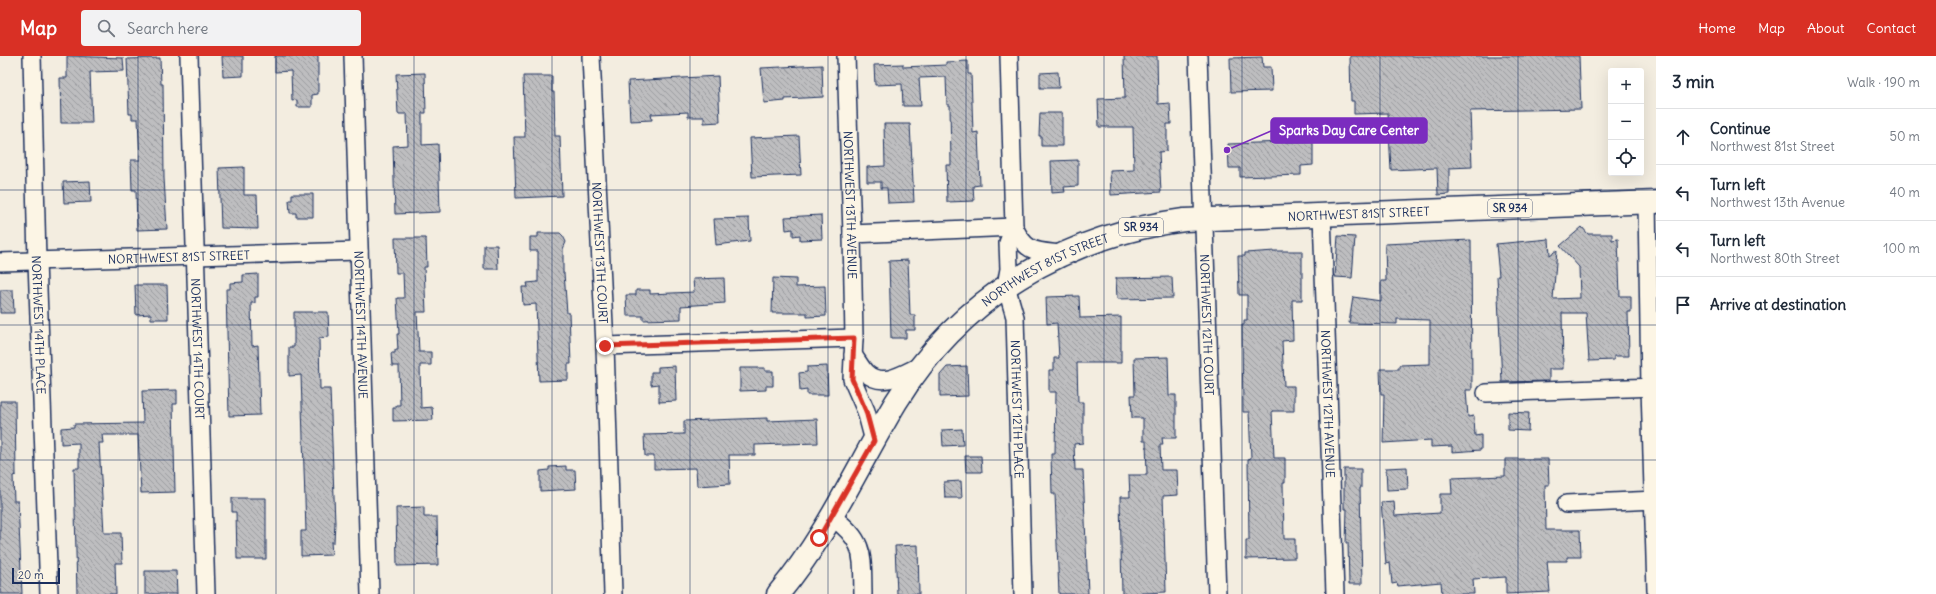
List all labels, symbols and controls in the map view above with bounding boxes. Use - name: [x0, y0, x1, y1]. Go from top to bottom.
- search box: [81, 10, 361, 46]
- text: Map: [20, 16, 57, 40]
- icon: search: [95, 17, 117, 39]
- text: Search here: [127, 19, 208, 38]
- text: Home: [1698, 19, 1736, 37]
- text: Map: [1758, 19, 1785, 37]
- text: About: [1807, 19, 1845, 37]
- text: Contact: [1867, 19, 1916, 37]
- map controls: [1608, 68, 1644, 176]
- button: +: [1608, 68, 1644, 104]
- text: 3 min: [1672, 71, 1714, 93]
- text: Walk · 190 m: [1847, 74, 1920, 91]
- button: −: [1608, 104, 1644, 140]
- callout: Sparks Day Care Center: [1271, 118, 1427, 143]
- text: Continue: [1710, 119, 1771, 138]
- text: Sparks Day Care Center: [1279, 122, 1420, 139]
- icon: ahead: [1672, 126, 1694, 148]
- text: 50 m: [1889, 128, 1920, 145]
- street label: NORTHWEST 13TH AVENUE: [841, 130, 860, 279]
- text: Northwest 81st Street: [1710, 138, 1835, 155]
- button: locate: [1608, 140, 1644, 176]
- text: Turn left: [1710, 175, 1765, 194]
- street label: NORTHWEST 13TH COURT: [590, 182, 611, 324]
- icon: left: [1672, 182, 1694, 204]
- text: 40 m: [1889, 184, 1920, 201]
- text: Northwest 13th Avenue: [1710, 194, 1845, 211]
- road number: SR 934: [1488, 199, 1532, 217]
- street label: NORTHWEST 81ST STREET: [1287, 203, 1430, 224]
- road number: SR 934: [1119, 218, 1163, 236]
- street label: NORTHWEST 81ST STREET: [978, 230, 1110, 309]
- text: Turn left: [1710, 231, 1765, 250]
- icon: left: [1672, 238, 1694, 260]
- text: 100 m: [1883, 240, 1920, 257]
- street label: NORTHWEST 81ST STREET: [108, 247, 250, 266]
- street label: NORTHWEST 14TH AVENUE: [352, 250, 371, 399]
- text: Northwest 80th Street: [1710, 250, 1840, 267]
- street label: NORTHWEST 12TH COURT: [1198, 254, 1217, 396]
- street label: NORTHWEST 14TH PLACE: [29, 255, 49, 395]
- street label: NORTHWEST 14TH COURT: [189, 278, 208, 420]
- icon: arrive: [1672, 294, 1694, 316]
- text: Arrive at destination: [1710, 295, 1846, 314]
- street label: NORTHWEST 12TH AVENUE: [1318, 330, 1339, 478]
- route end: [596, 337, 614, 355]
- street label: NORTHWEST 12TH PLACE: [1008, 340, 1027, 479]
- route start: [810, 529, 828, 547]
- scale bar: [12, 566, 60, 585]
- text: 20 m: [18, 568, 44, 582]

